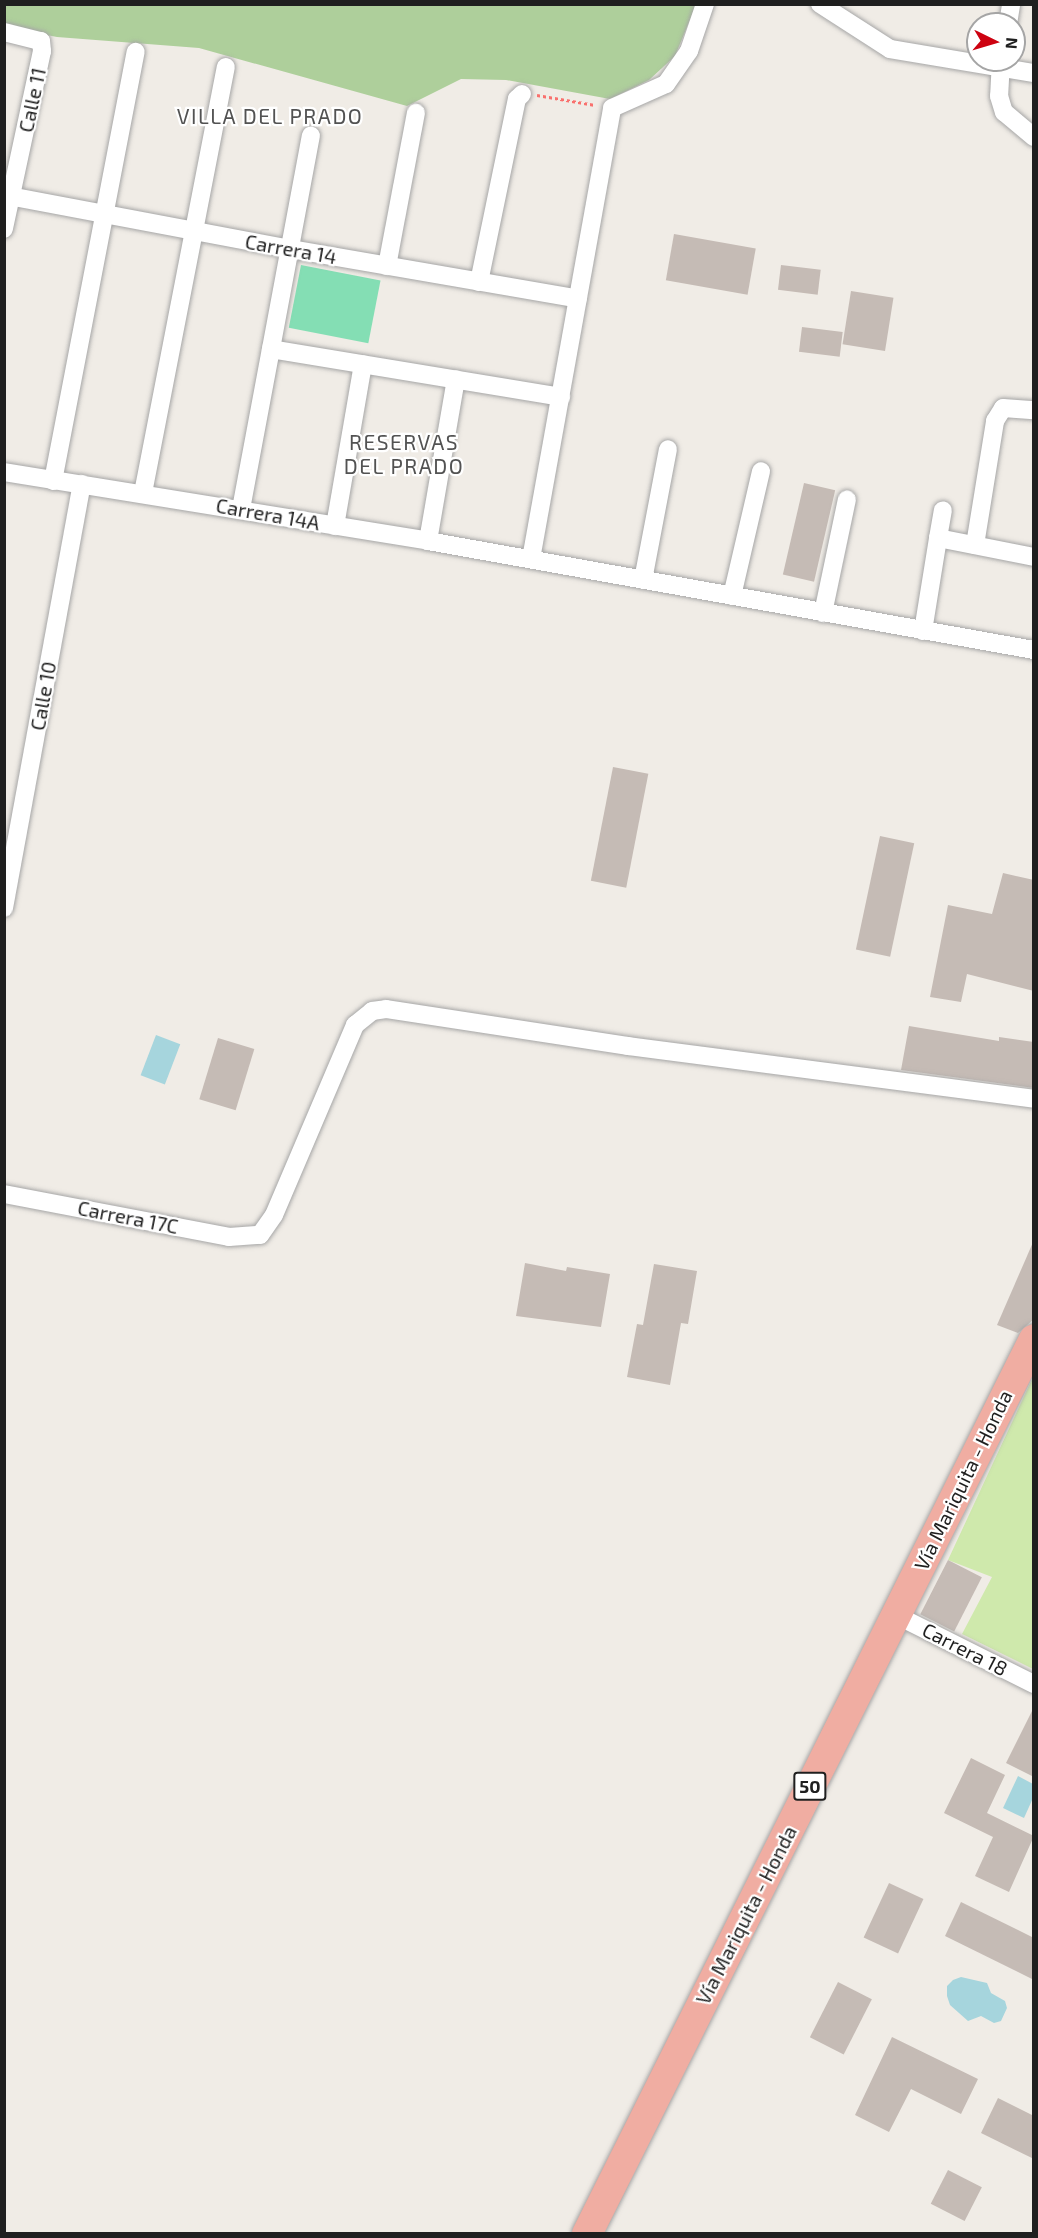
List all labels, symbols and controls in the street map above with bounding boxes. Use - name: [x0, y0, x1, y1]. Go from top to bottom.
- north arrow: [966, 12, 1026, 72]
- text: N: [1002, 37, 1022, 50]
- street label: Calle 11: [13, 66, 51, 134]
- district label: VILLA DEL PRADO: [176, 103, 364, 129]
- street label: Carrera 14: [243, 229, 339, 269]
- district label: RESERVAS DEL PRADO: [343, 429, 465, 479]
- street label: Carrera 14A: [214, 493, 322, 535]
- street label: Calle 10: [25, 660, 61, 732]
- street label: Carrera 17C: [76, 1195, 180, 1239]
- street label: Vía Mariquita - Honda: [909, 1386, 1017, 1574]
- street label: Carrera 18: [918, 1617, 1012, 1681]
- road number: 50: [792, 1771, 828, 1801]
- street label: Vía Mariquita - Honda: [691, 1822, 801, 2008]

